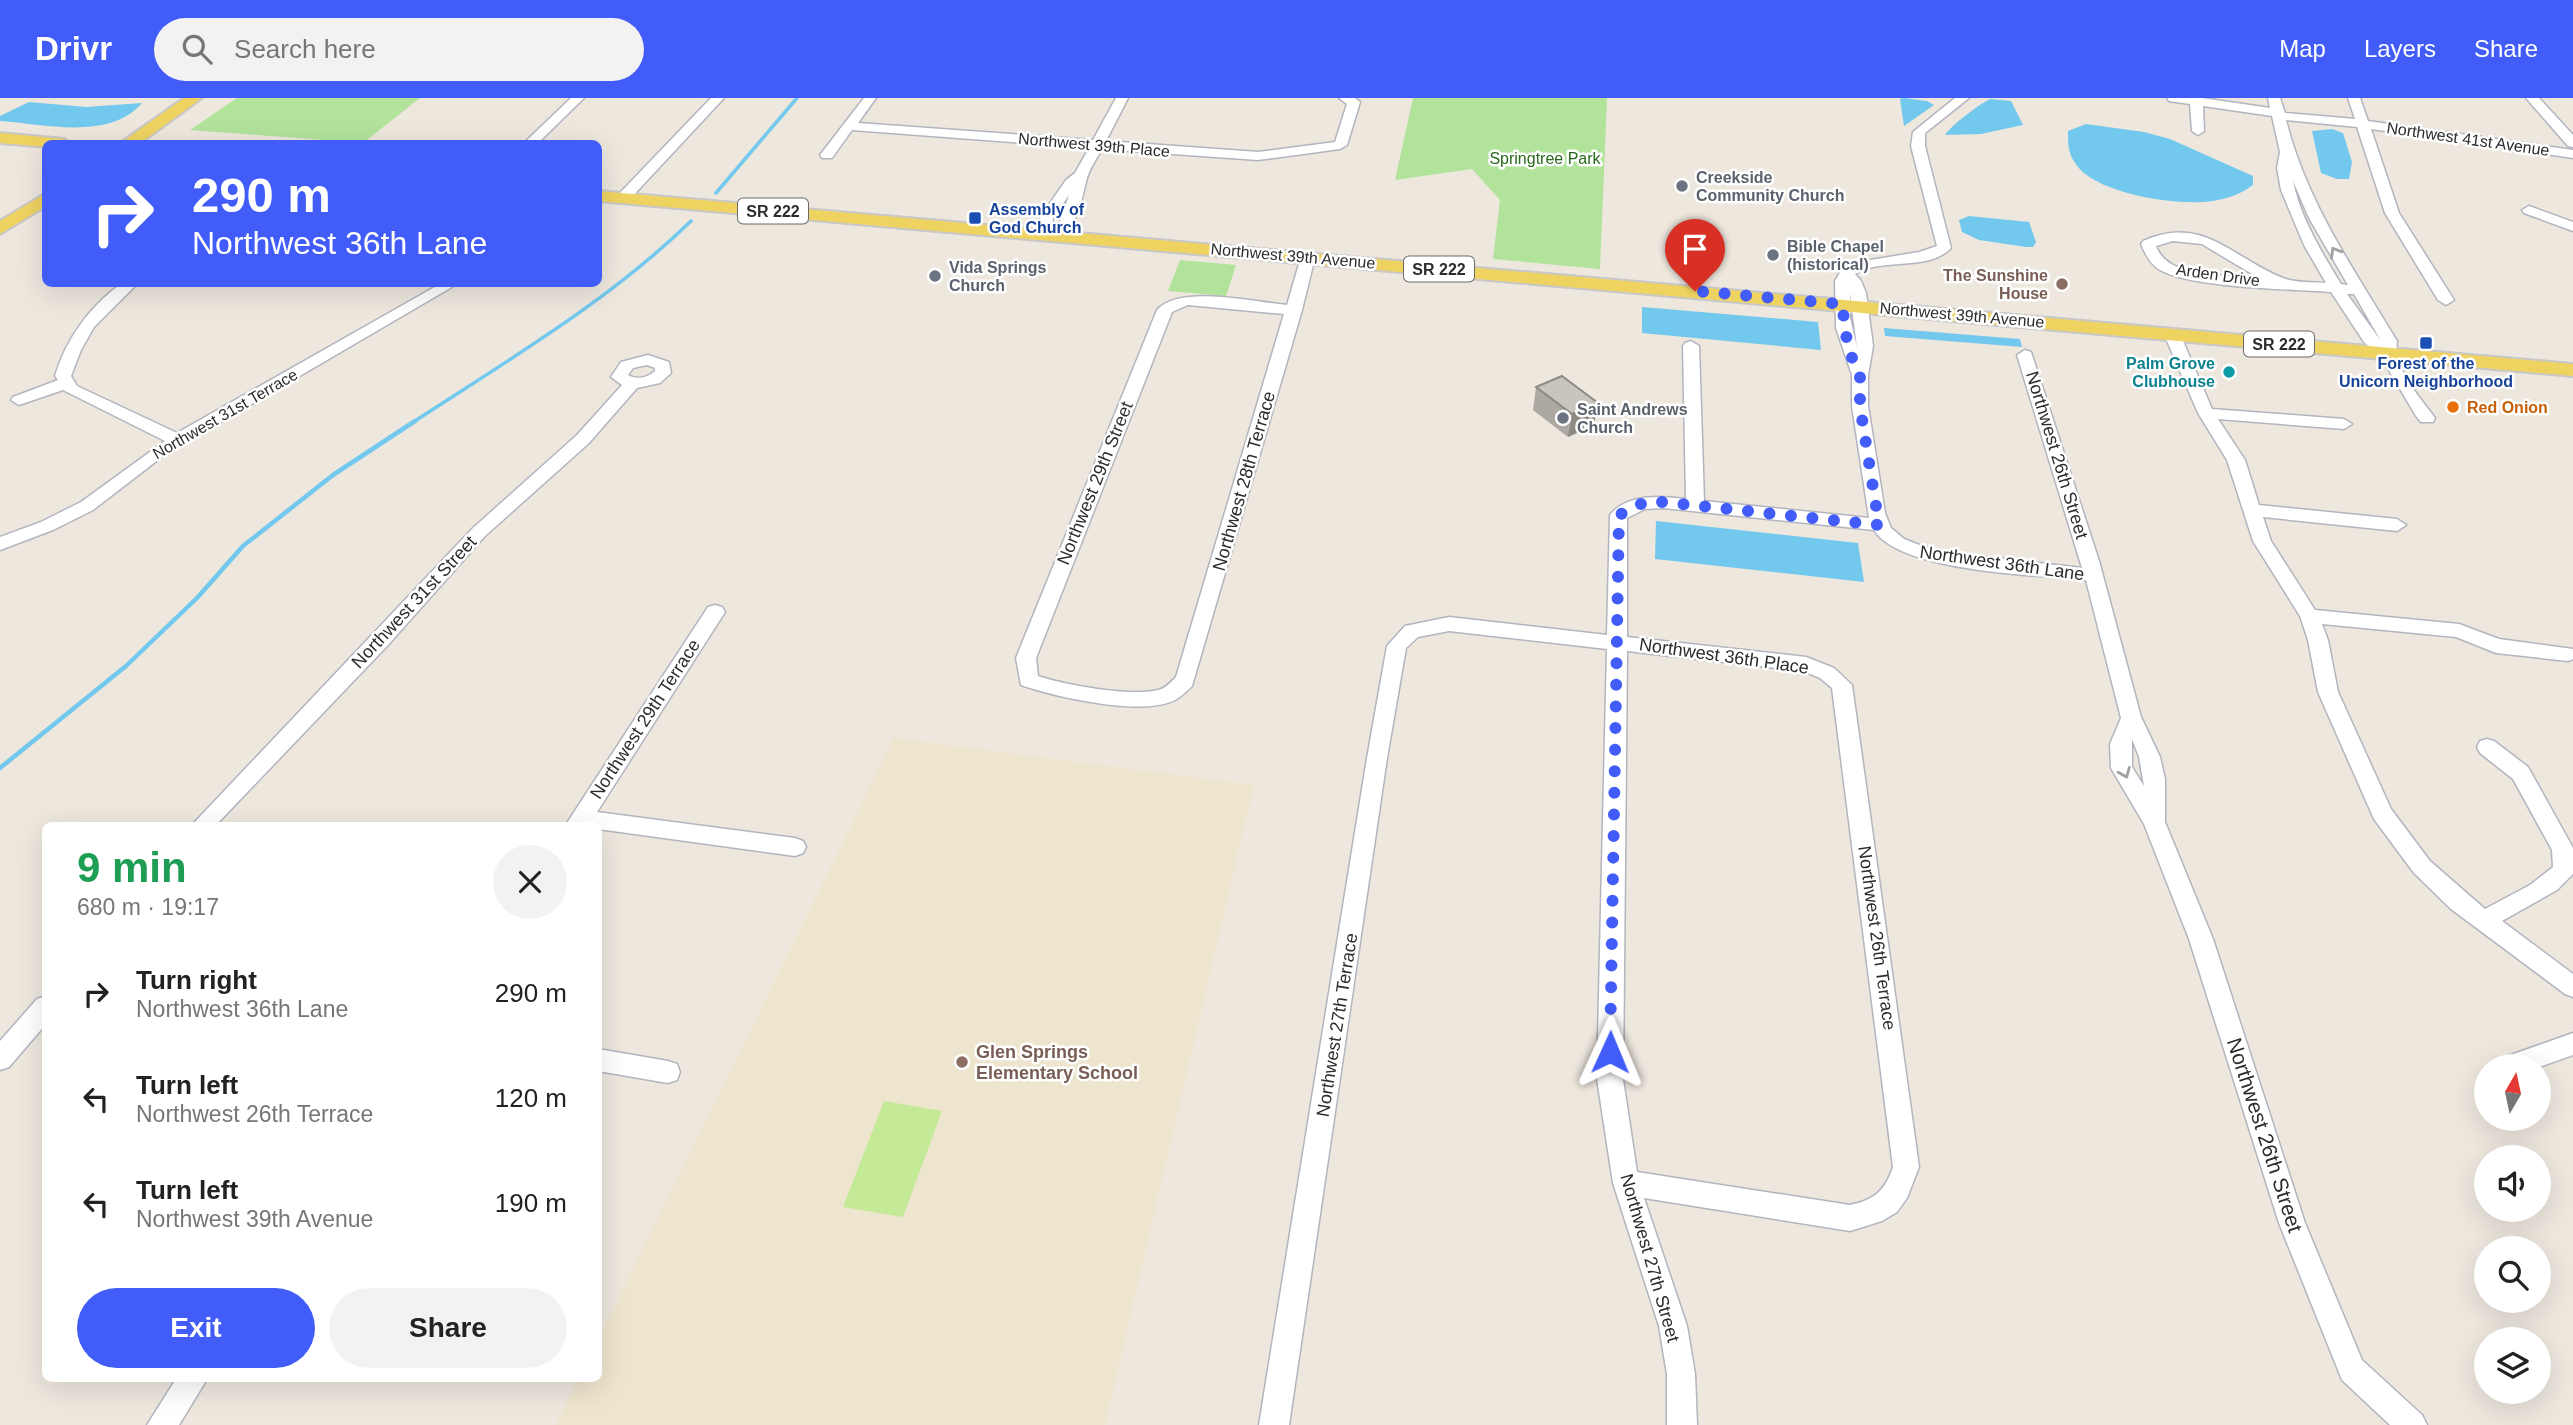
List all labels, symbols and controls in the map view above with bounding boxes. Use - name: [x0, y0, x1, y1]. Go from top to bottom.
- search box: [154, 18, 644, 81]
- text: Drivr: [35, 30, 112, 67]
- icon: search: [178, 30, 216, 68]
- text: Search here: [234, 34, 376, 64]
- text: Map: [2279, 35, 2326, 62]
- text: Layers: [2364, 35, 2436, 62]
- text: Share: [2474, 35, 2538, 62]
- street label: Northwest 41st Avenue: [2385, 119, 2551, 159]
- street label: Northwest 39th Place: [1018, 130, 1171, 160]
- park label: Springtree Park: [1489, 150, 1602, 167]
- icon: right: [77, 168, 168, 259]
- text: 290 m: [192, 168, 331, 222]
- place label: Creekside Community Church: [1696, 169, 1844, 204]
- marker: Creekside Community Church: [1674, 178, 1690, 194]
- road number: SR 222: [738, 198, 808, 223]
- place label: Assembly of God Church: [989, 201, 1085, 236]
- marker: Assembly of God Church: [967, 210, 983, 226]
- pin: [1665, 219, 1725, 291]
- text: Northwest 36th Lane: [192, 225, 487, 261]
- icon: arrive: [1676, 230, 1714, 268]
- place label: Bible Chapel (historical): [1787, 238, 1884, 273]
- street label: Northwest 39th Avenue: [1210, 240, 1376, 272]
- marker: Bible Chapel (historical): [1765, 247, 1781, 263]
- one-way arrow: [2330, 247, 2343, 260]
- road number: SR 222: [1404, 256, 1474, 281]
- place label: Vida Springs Church: [949, 259, 1047, 294]
- street label: Arden Drive: [2175, 261, 2261, 289]
- place label: The Sunshine House: [1943, 267, 2048, 302]
- marker: Vida Springs Church: [927, 268, 943, 284]
- marker: The Sunshine House: [2054, 276, 2070, 292]
- street label: Northwest 39th Avenue: [1879, 299, 2045, 331]
- road number: SR 222: [2244, 332, 2314, 356]
- marker: Forest of the Unicorn Neighborhood: [2418, 335, 2434, 351]
- place label: Palm Grove Clubhouse: [2126, 355, 2215, 390]
- place label: Forest of the Unicorn Neighborhood: [2339, 355, 2513, 390]
- marker: Palm Grove Clubhouse: [2221, 364, 2237, 380]
- street label: Northwest 31st Terrace: [150, 366, 300, 462]
- street label: Northwest 26th Street: [2022, 369, 2092, 541]
- street label: Northwest 28th Terrace: [1209, 389, 1279, 573]
- street label: Northwest 29th Street: [1053, 399, 1137, 567]
- marker: Red Onion: [2445, 399, 2461, 415]
- place label: Red Onion: [2467, 399, 2548, 416]
- place label: Saint Andrews Church: [1577, 401, 1688, 436]
- marker: Saint Andrews Church: [1555, 410, 1571, 426]
- street label: Northwest 31st Street: [348, 532, 480, 672]
- street label: Northwest 36th Lane: [1918, 542, 2086, 584]
- street label: Northwest 36th Place: [1638, 634, 1810, 678]
- street label: Northwest 29th Terrace: [586, 636, 704, 802]
- one-way arrow: [2117, 765, 2131, 778]
- text: 9 min: [77, 844, 187, 891]
- button: close: [493, 845, 567, 919]
- street label: Northwest 26th Terrace: [1854, 845, 1900, 1031]
- text: 680 m · 19:17: [77, 894, 219, 920]
- street label: Northwest 27th Terrace: [1313, 932, 1361, 1118]
- text: Turn right: [136, 965, 257, 995]
- icon: right: [77, 975, 115, 1013]
- text: 290 m: [495, 978, 567, 1008]
- text: Northwest 36th Lane: [136, 996, 348, 1022]
- position arrow: [1573, 1015, 1647, 1089]
- street label: Northwest 26th Street: [2223, 1035, 2307, 1235]
- place label: Glen Springs Elementary School: [976, 1042, 1138, 1083]
- marker: Glen Springs Elementary School: [954, 1054, 970, 1070]
- north arrow: [2474, 1054, 2552, 1130]
- map controls: [2474, 1054, 2551, 1404]
- text: Turn left: [136, 1070, 238, 1100]
- icon: left: [77, 1080, 115, 1118]
- text: 120 m: [495, 1083, 567, 1113]
- text: Northwest 26th Terrace: [136, 1101, 373, 1127]
- button: sound: [2474, 1145, 2551, 1222]
- street label: Northwest 27th Street: [1616, 1172, 1684, 1344]
- text: Turn left: [136, 1175, 238, 1205]
- icon: left: [77, 1185, 115, 1223]
- text: 190 m: [495, 1188, 567, 1218]
- text: Northwest 39th Avenue: [136, 1206, 373, 1232]
- button: search: [2474, 1236, 2551, 1313]
- button: Exit: [77, 1288, 315, 1368]
- button: Share: [329, 1288, 567, 1368]
- button: layers: [2474, 1327, 2551, 1404]

